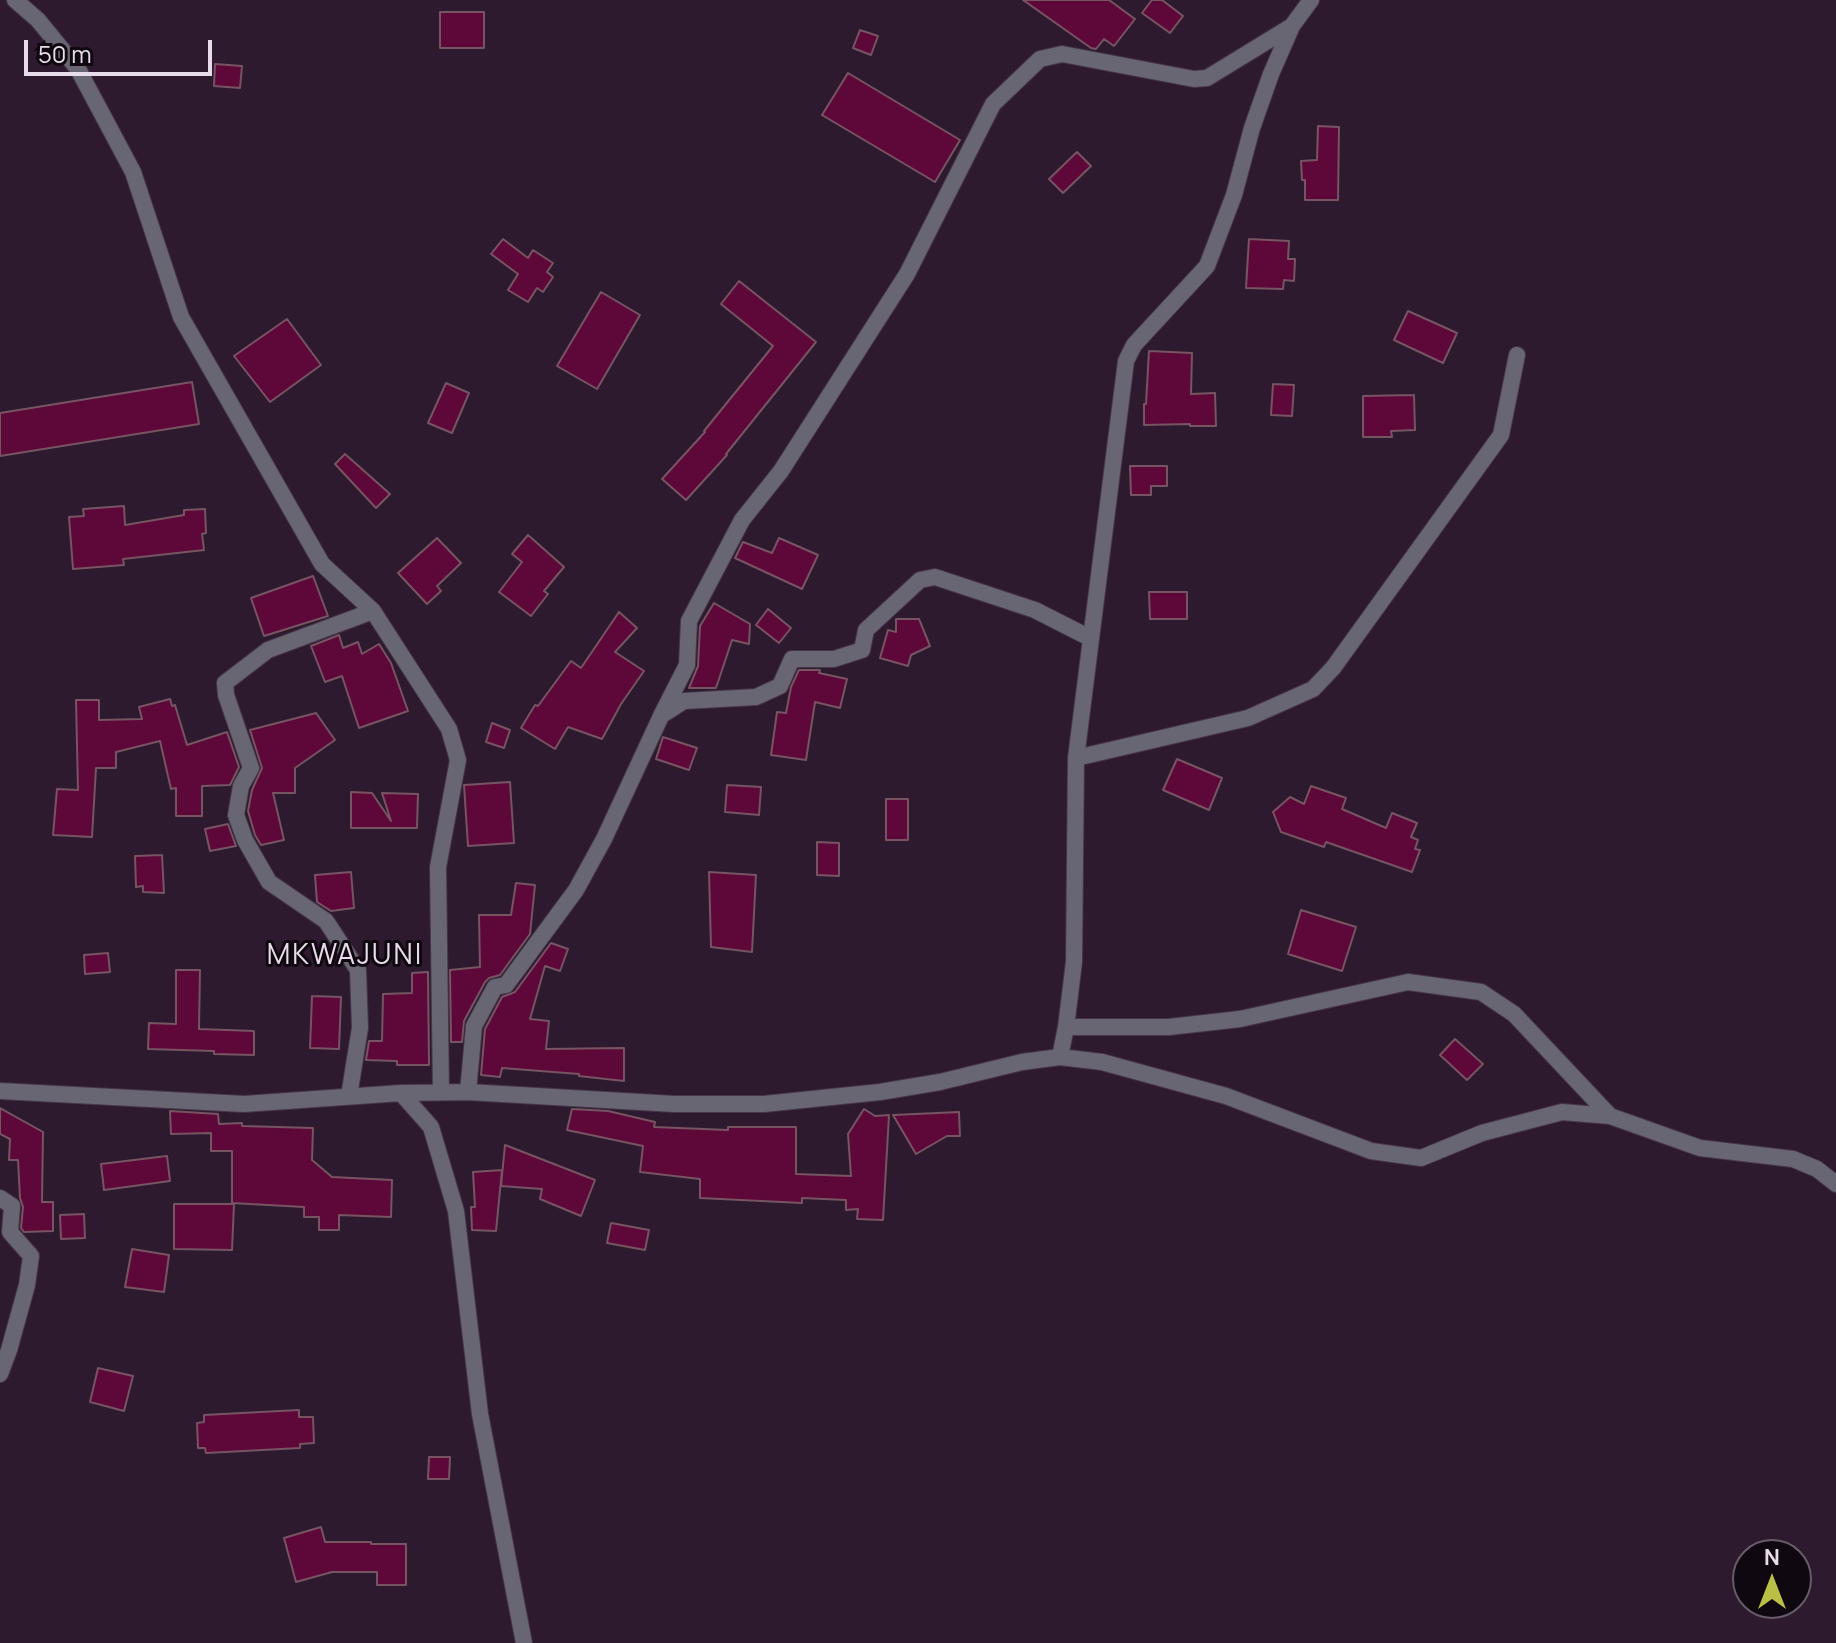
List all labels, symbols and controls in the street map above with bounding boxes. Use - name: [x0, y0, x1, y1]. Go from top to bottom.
- scale bar: [28, 24, 216, 74]
- text: 50 m: [38, 37, 92, 70]
- district label: MKWAJUNI: [267, 939, 423, 973]
- north arrow: [1732, 1539, 1812, 1619]
- text: N: [1764, 1542, 1780, 1572]

